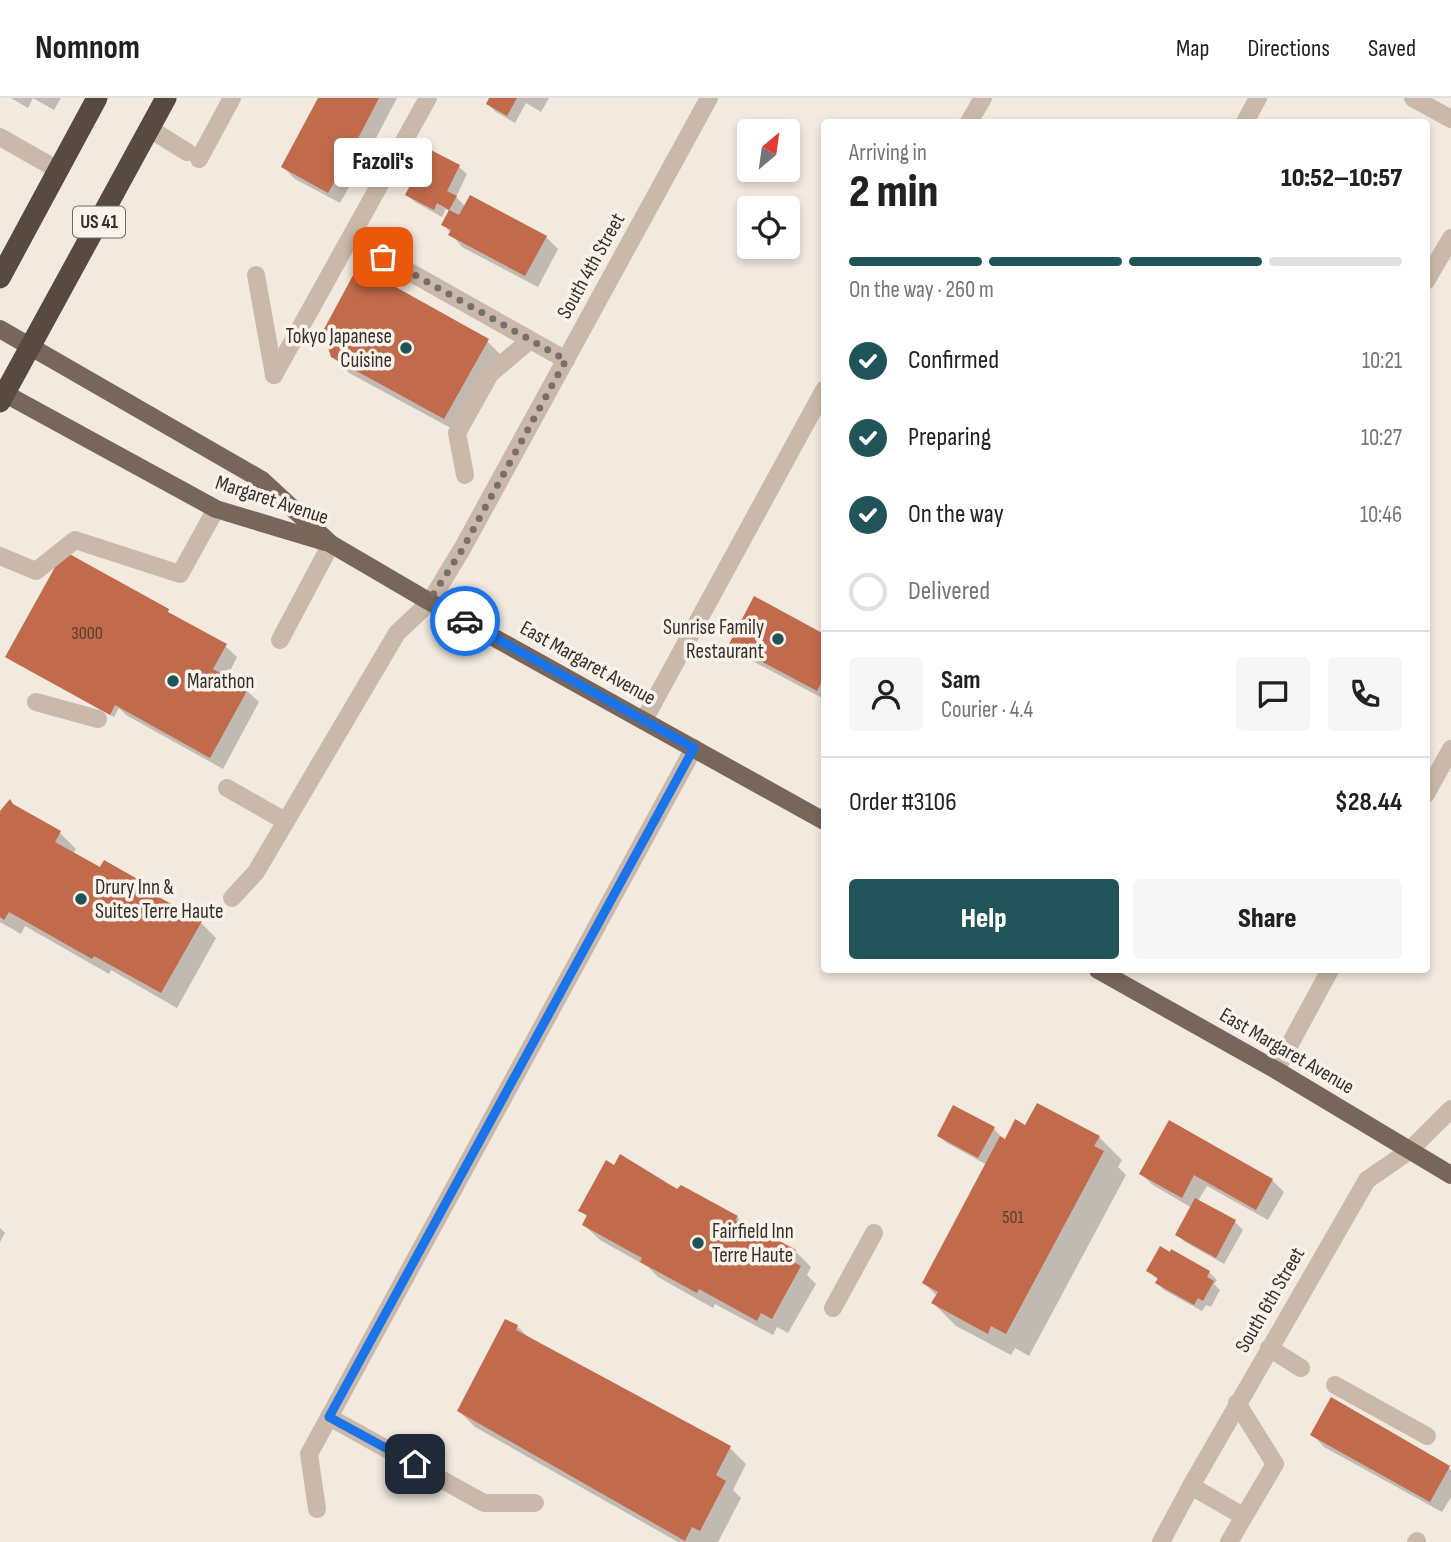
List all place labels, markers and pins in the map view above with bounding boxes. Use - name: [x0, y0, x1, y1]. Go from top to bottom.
- callout: Fazoli's: [334, 138, 432, 187]
- pin: [353, 227, 413, 287]
- place label: Tokyo Japanese Cuisine: [286, 324, 392, 373]
- marker: Tokyo Japanese Cuisine: [398, 340, 414, 356]
- place label: Sunrise Family Restaurant: [663, 615, 764, 664]
- marker: Sunrise Family Restaurant: [770, 631, 786, 647]
- place label: Marathon: [187, 669, 254, 694]
- marker: Marathon: [165, 673, 181, 689]
- place label: Drury Inn & Suites Terre Haute: [95, 875, 224, 924]
- marker: Drury Inn & Suites Terre Haute: [73, 891, 89, 907]
- place label: Fairfield Inn Terre Haute: [712, 1219, 794, 1268]
- marker: Fairfield Inn Terre Haute: [690, 1235, 706, 1251]
- pin: [385, 1434, 445, 1494]

